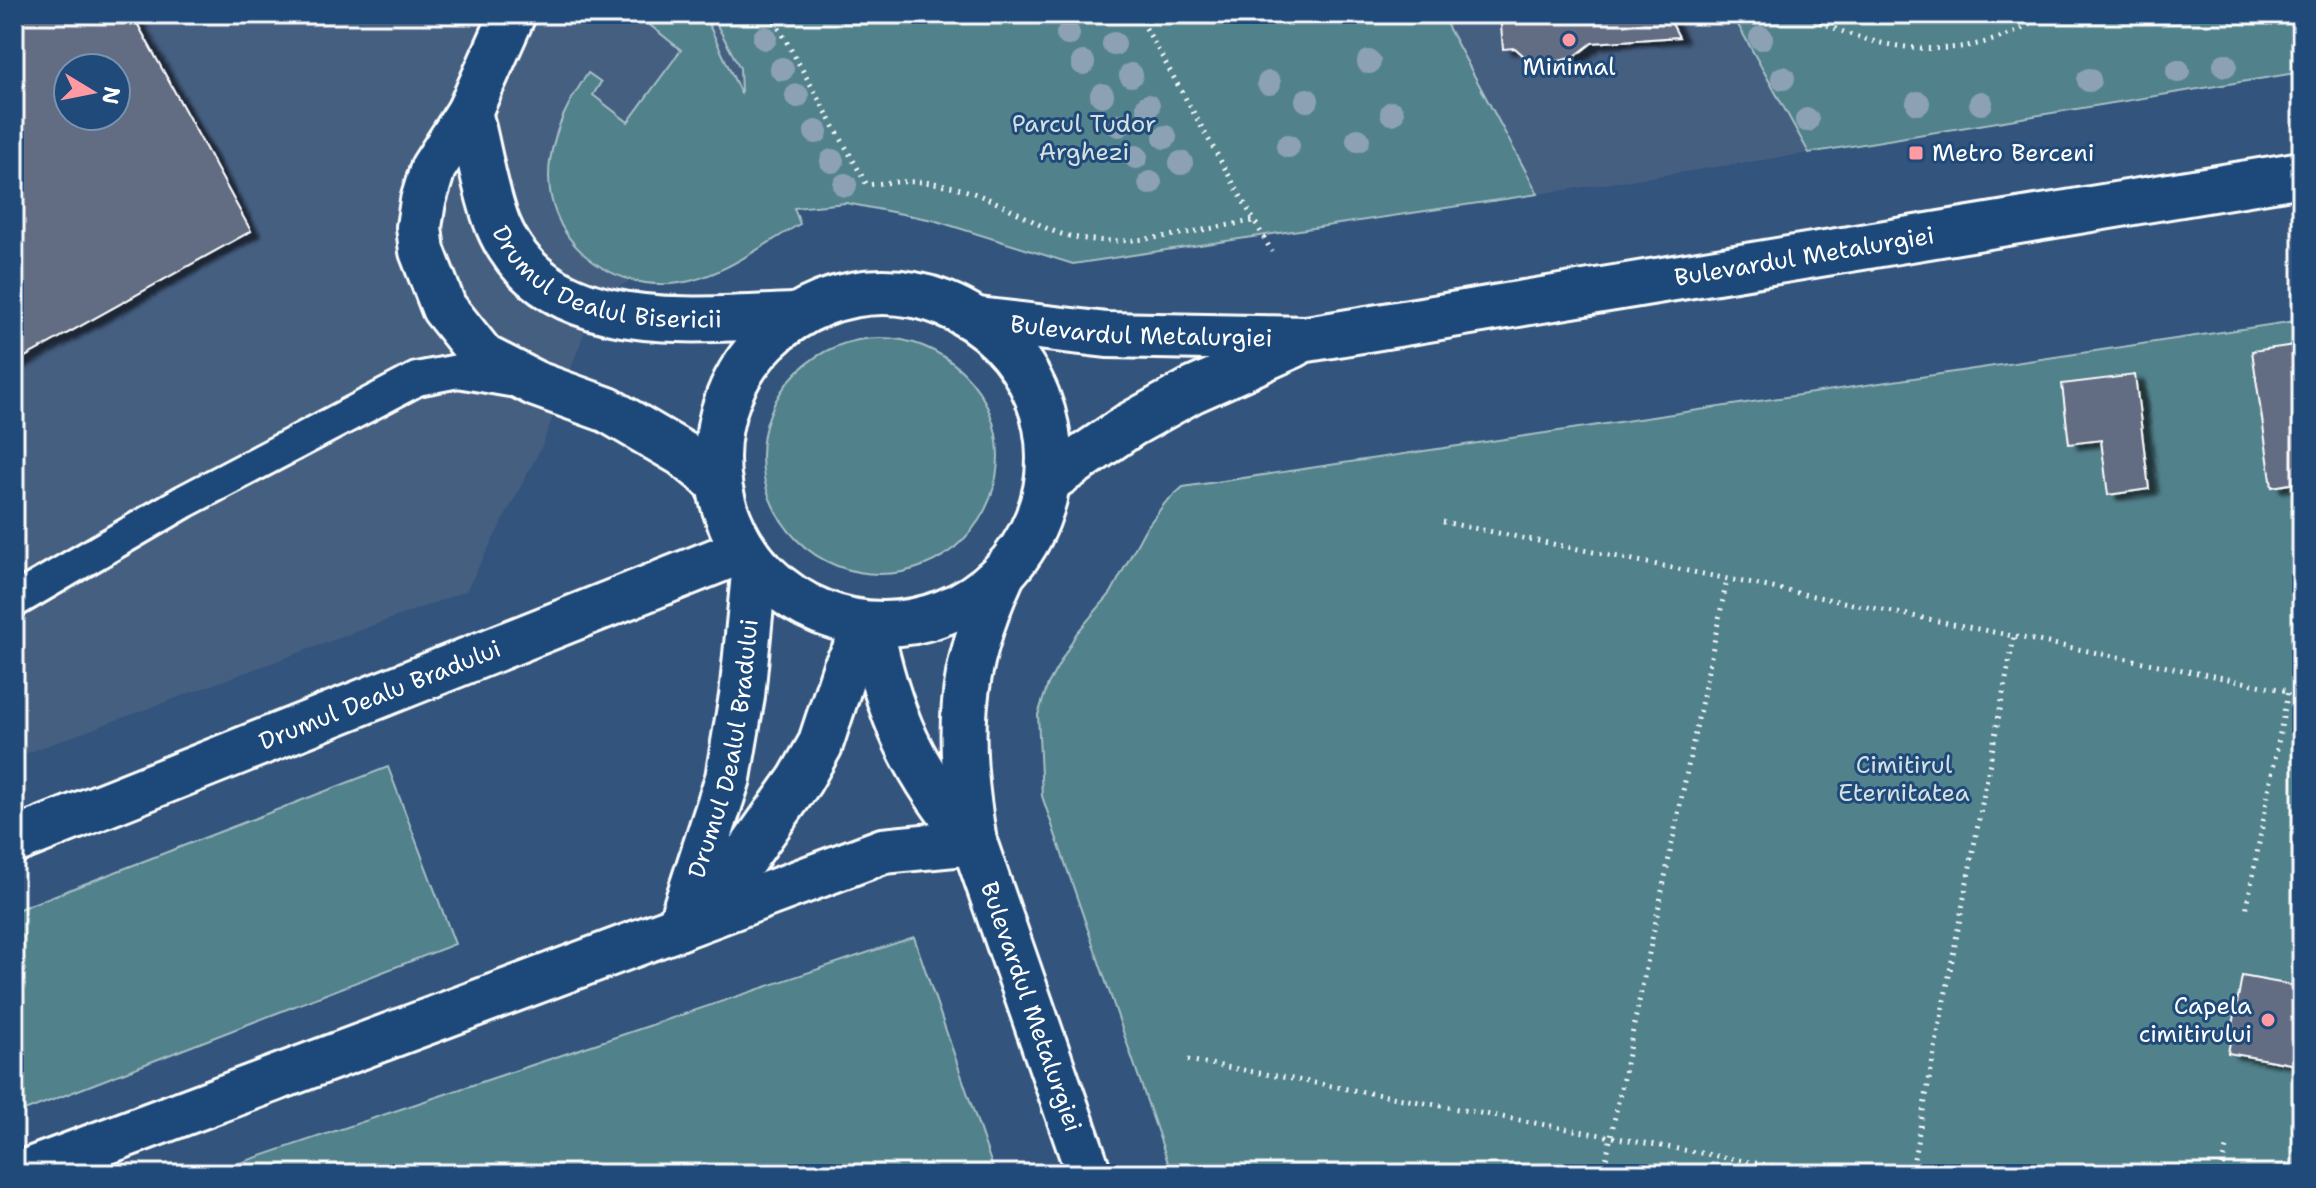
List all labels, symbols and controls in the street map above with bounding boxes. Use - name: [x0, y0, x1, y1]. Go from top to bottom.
- marker: Minimal: [1560, 31, 1578, 49]
- place label: Minimal: [1522, 51, 1616, 83]
- north arrow: [52, 52, 132, 132]
- text: N: [95, 84, 127, 106]
- park label: Parcul Tudor Arghezi: [1012, 108, 1156, 168]
- place label: Metro Berceni: [1932, 137, 2095, 169]
- marker: Metro Berceni: [1907, 144, 1925, 162]
- street label: Bulevardul Metalurgiei: [1672, 219, 1936, 294]
- street label: Drumul Dealul Bisericii: [484, 220, 722, 335]
- street label: Bulevardul Metalurgiei: [1009, 308, 1273, 354]
- street label: Drumul Dealul Bradului: [680, 617, 766, 882]
- street label: Drumul Dealu Bradului: [254, 633, 506, 758]
- park label: Cimitirul Eternitatea: [1838, 749, 1970, 809]
- street label: Bulevardul Metalurgiei: [973, 877, 1089, 1136]
- place label: Capela cimitirului: [2139, 990, 2252, 1050]
- marker: Capela cimitirului: [2259, 1011, 2277, 1029]

